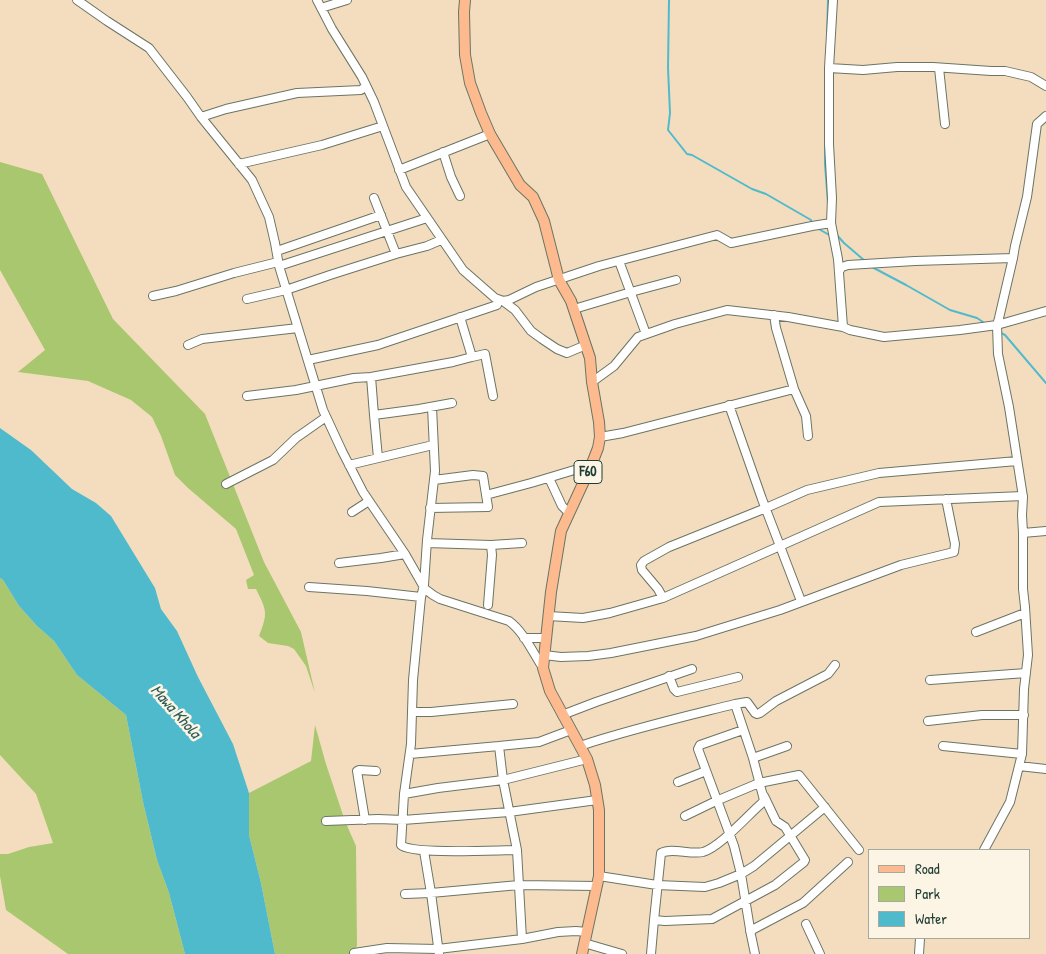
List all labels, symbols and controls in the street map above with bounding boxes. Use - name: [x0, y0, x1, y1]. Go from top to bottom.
- road number: F60: [574, 461, 602, 484]
- water label: Mawa Khola: [146, 681, 204, 743]
- legend: [868, 849, 1031, 939]
- text: Road: [915, 858, 940, 879]
- text: Park: [915, 883, 940, 904]
- text: Water: [915, 908, 947, 929]

